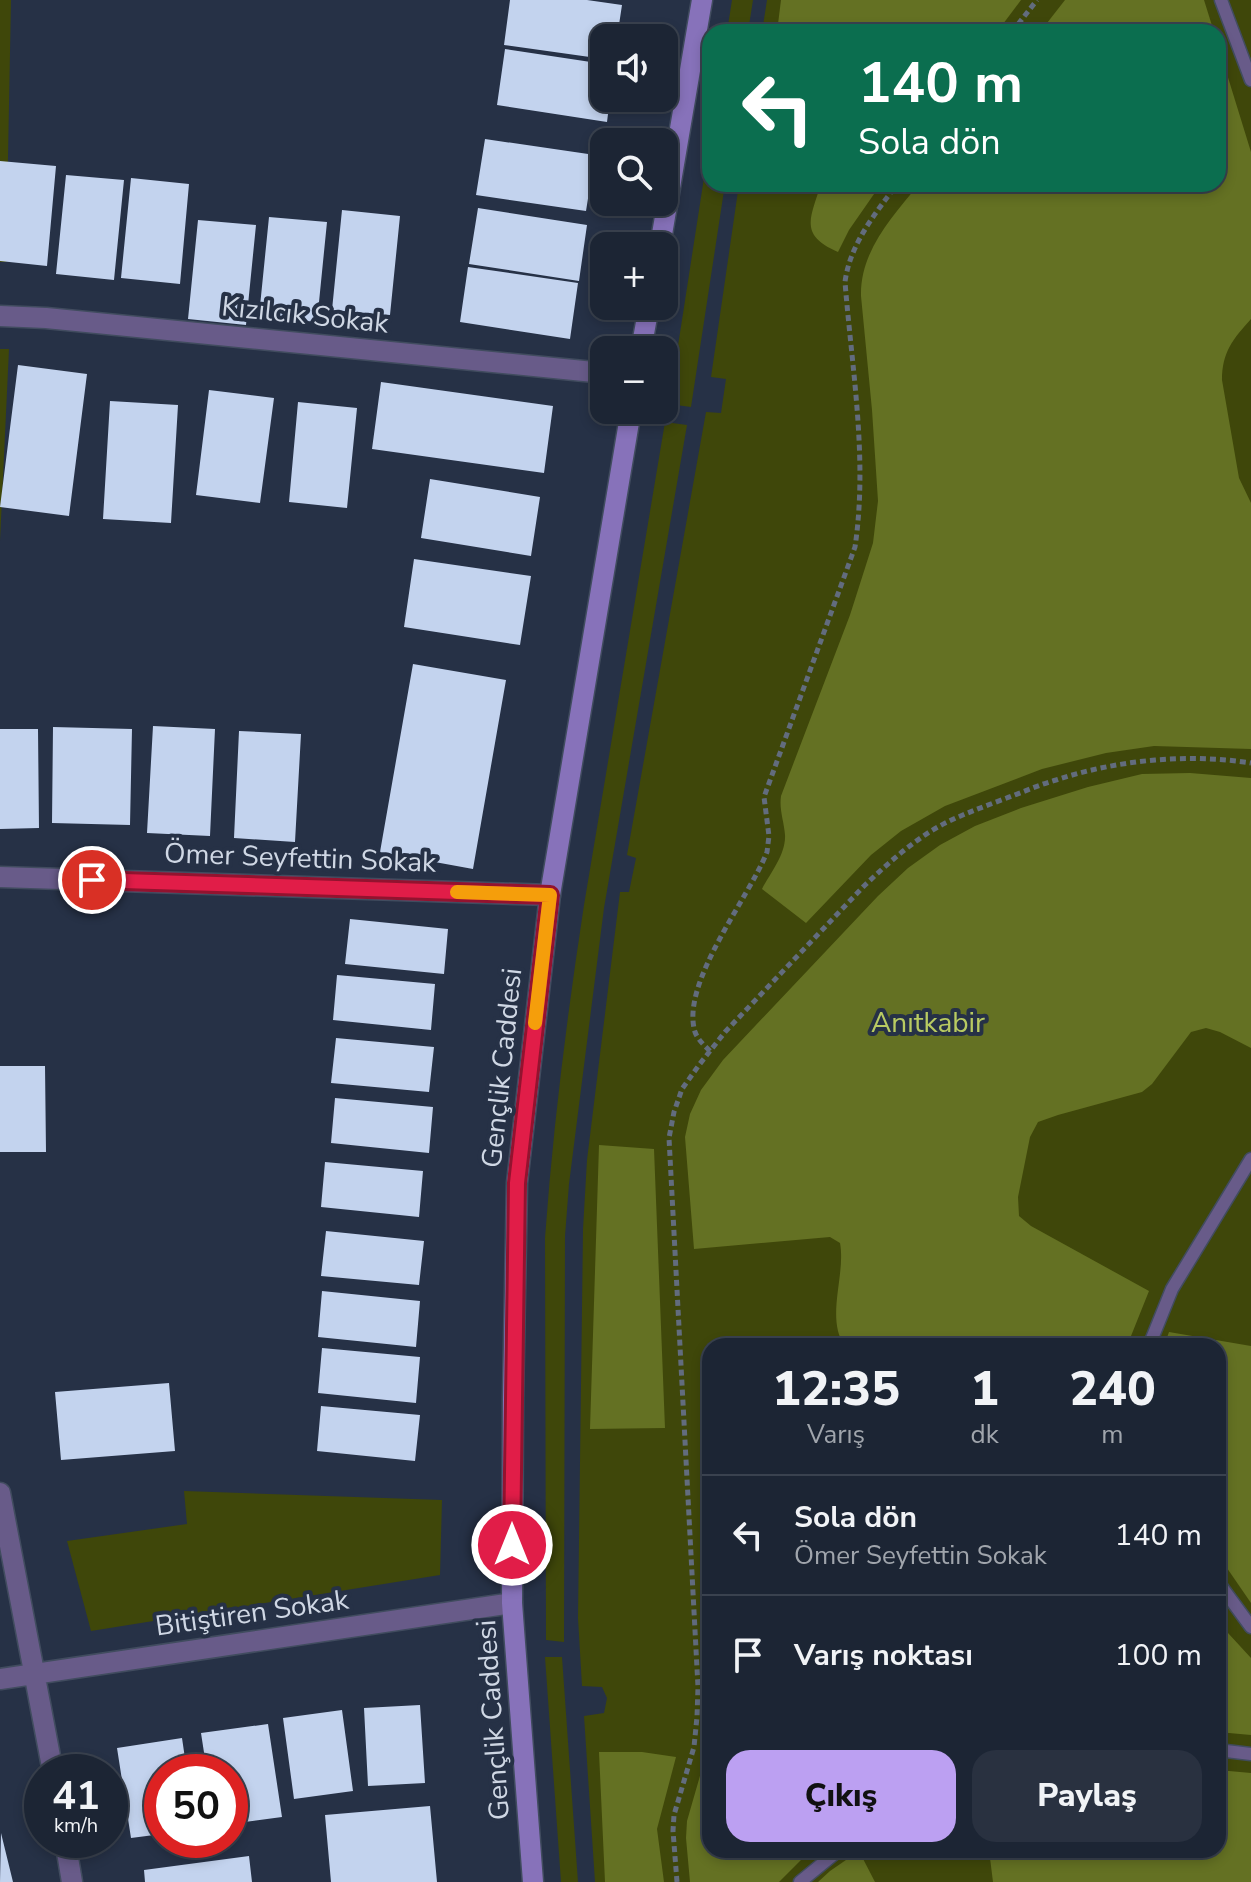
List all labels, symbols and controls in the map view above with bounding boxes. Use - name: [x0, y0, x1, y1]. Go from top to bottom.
- map controls: [590, 24, 678, 424]
- button: sound: [590, 24, 678, 112]
- text: 140 m: [858, 45, 1023, 122]
- icon: left: [726, 56, 830, 160]
- text: Sola dön: [858, 118, 1001, 167]
- button: search: [590, 128, 678, 216]
- button: +: [590, 232, 678, 320]
- street label: Kızılcık Sokak: [220, 287, 391, 343]
- button: −: [590, 336, 678, 424]
- street label: Ömer Seyfettin Sokak: [163, 834, 438, 882]
- pin: [58, 846, 126, 914]
- icon: arrive: [70, 858, 114, 902]
- street label: Gençlik Caddesi: [473, 966, 531, 1170]
- park label: Anıtkabir: [871, 1004, 985, 1042]
- text: 12:35: [772, 1356, 900, 1422]
- text: 1: [970, 1356, 999, 1422]
- text: 240: [1069, 1356, 1156, 1422]
- text: Varış: [807, 1417, 865, 1452]
- text: dk: [971, 1417, 999, 1452]
- text: m: [1101, 1417, 1124, 1452]
- text: Sola dön: [794, 1497, 917, 1538]
- position arrow: [470, 1503, 554, 1587]
- icon: left: [726, 1513, 770, 1557]
- text: 140 m: [1115, 1515, 1202, 1556]
- text: Ömer Seyfettin Sokak: [794, 1538, 1047, 1573]
- street label: Bitiştiren Sokak: [153, 1581, 352, 1645]
- street label: Gençlik Caddesi: [467, 1619, 519, 1821]
- icon: arrive: [726, 1633, 770, 1677]
- text: Varış noktası: [794, 1635, 973, 1676]
- text: 100 m: [1115, 1635, 1202, 1676]
- button: Çıkış: [726, 1750, 956, 1842]
- button: Paylaş: [972, 1750, 1202, 1842]
- speed limit sign: 50: [144, 1754, 248, 1858]
- text: 41: [52, 1769, 100, 1823]
- text: km/h: [54, 1812, 98, 1839]

